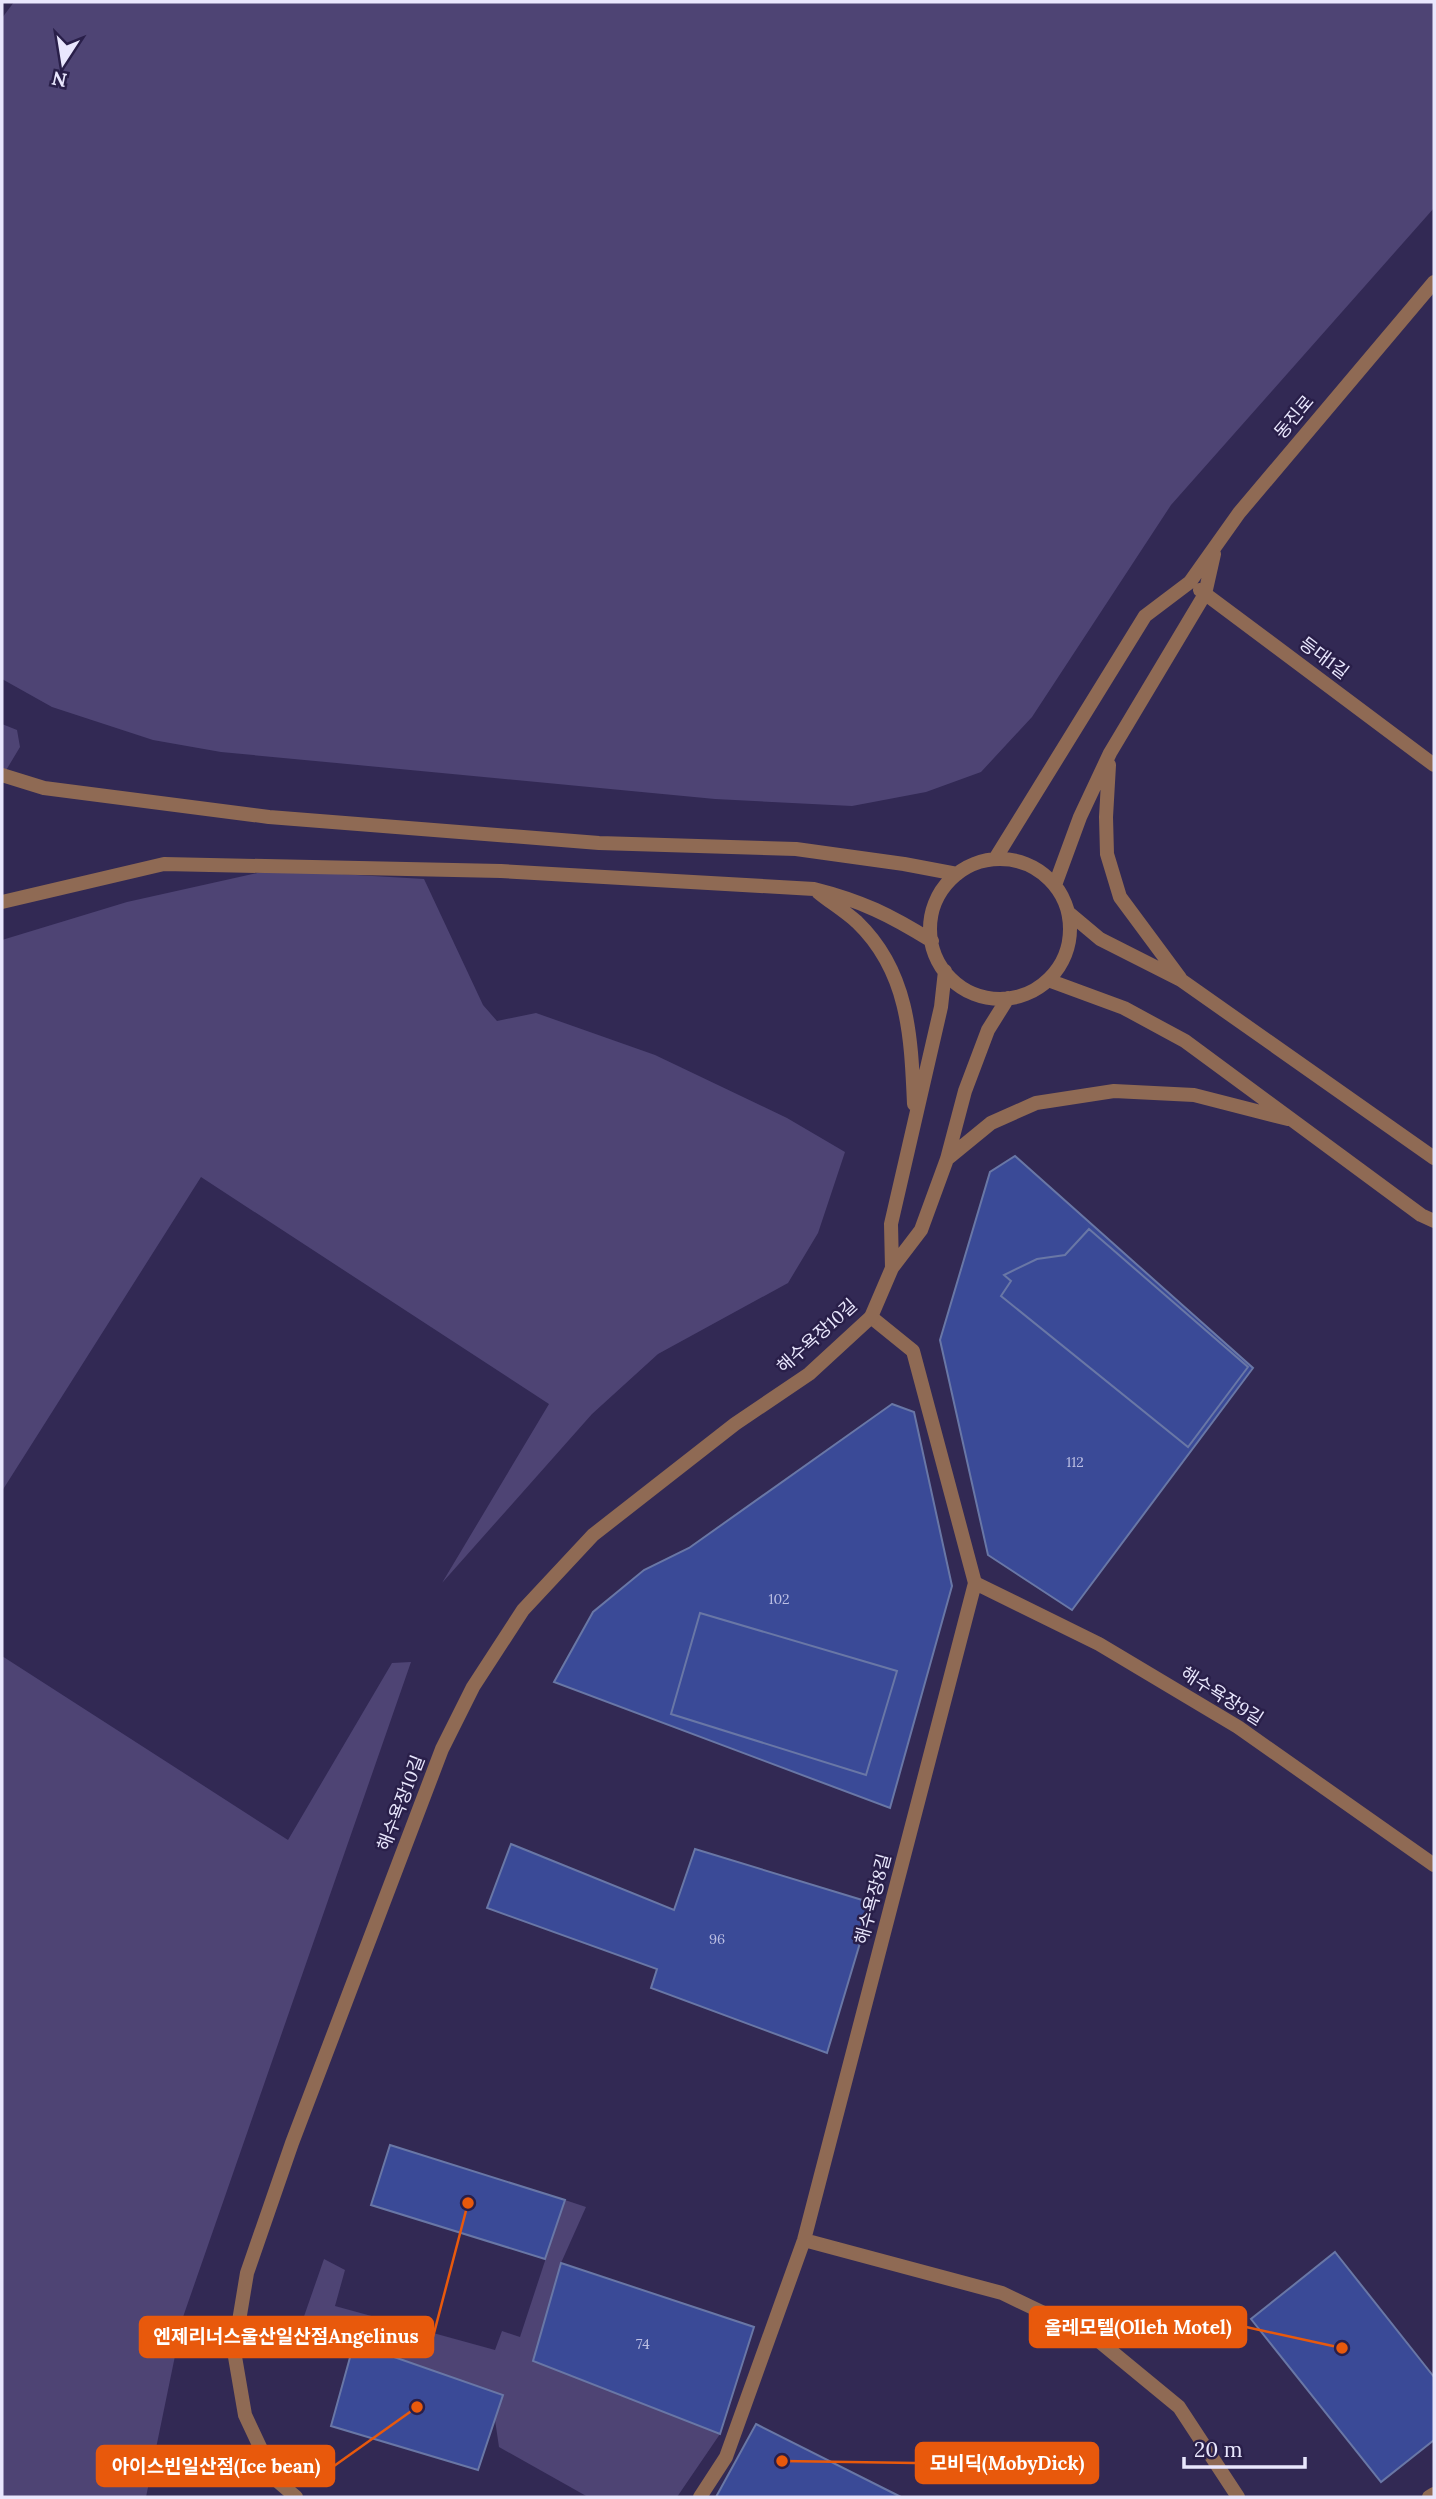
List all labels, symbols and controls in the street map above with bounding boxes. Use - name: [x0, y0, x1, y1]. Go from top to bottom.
- north arrow: [28, 28, 98, 98]
- text: N: [49, 66, 69, 93]
- street label: 동진로: [1269, 390, 1318, 443]
- street label: 등대1길: [1295, 631, 1354, 684]
- street label: 해수욕장10길: [772, 1293, 862, 1378]
- house number: 112: [1066, 1453, 1084, 1471]
- house number: 102: [768, 1590, 790, 1608]
- street label: 해수욕장9길: [1177, 1661, 1268, 1730]
- street label: 해수욕장10길: [372, 1752, 429, 1854]
- street label: 해수욕장8길: [849, 1851, 896, 1947]
- house number: 96: [709, 1930, 725, 1948]
- callout: 올레모텔(Olleh Motel): [1030, 2307, 1246, 2347]
- text: 올레모텔(Olleh Motel): [1044, 2315, 1232, 2340]
- callout: 엔제리너스울산일산점Angelinus: [140, 2317, 433, 2357]
- text: 엔제리너스울산일산점Angelinus: [153, 2324, 419, 2348]
- house number: 74: [636, 2335, 650, 2353]
- scale bar: [1184, 2426, 1305, 2470]
- text: 20 m: [1194, 2436, 1243, 2463]
- callout: 모비딕(MobyDick): [916, 2443, 1098, 2483]
- callout: 아이스빈일산점(Ice bean): [97, 2446, 334, 2486]
- text: 모비딕(MobyDick): [930, 2451, 1085, 2476]
- text: 아이스빈일산점(Ice bean): [112, 2454, 321, 2479]

